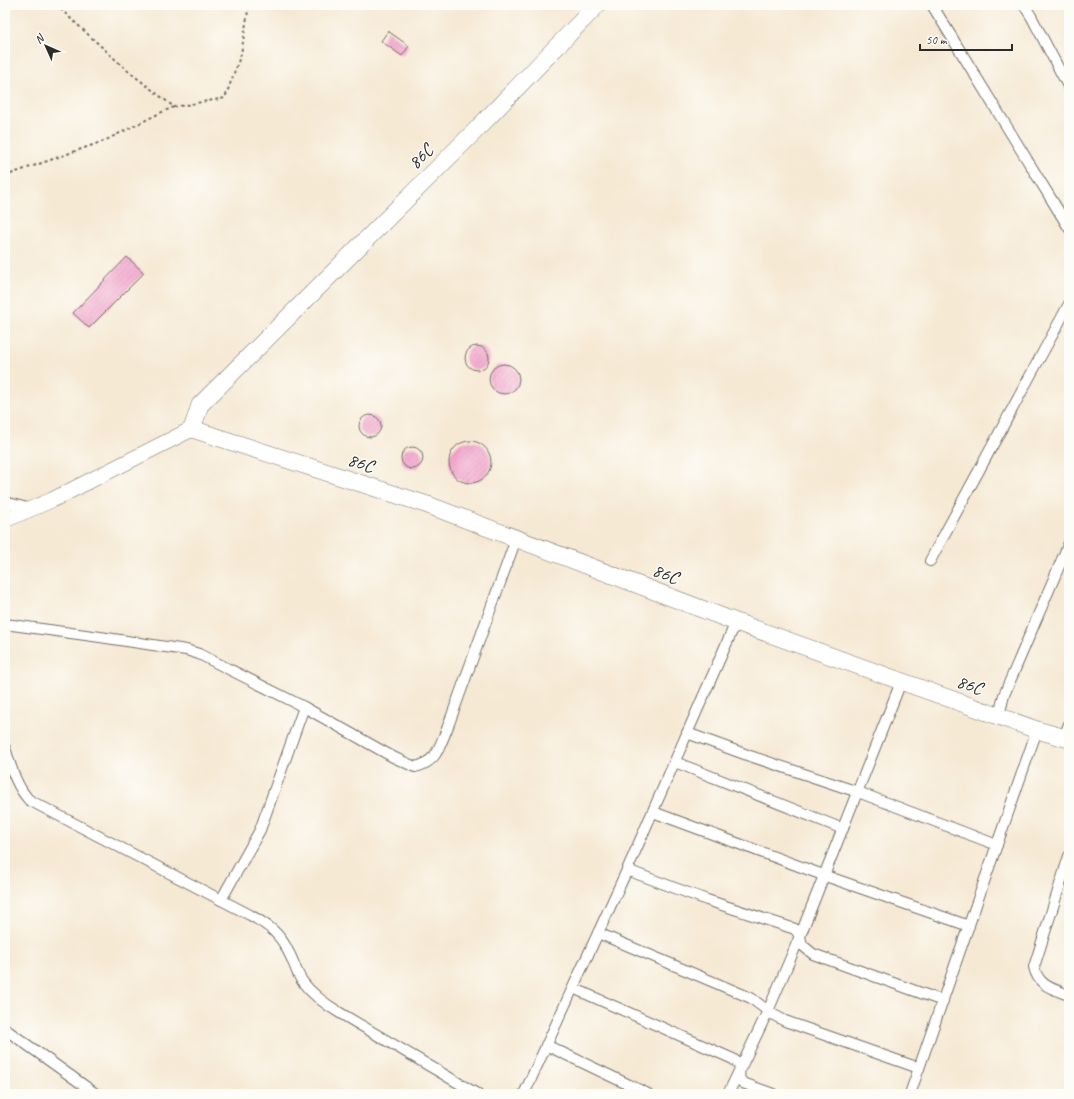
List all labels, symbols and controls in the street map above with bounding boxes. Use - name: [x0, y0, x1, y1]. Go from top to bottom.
- north arrow: [26, 26, 66, 66]
- scale bar: [920, 26, 1012, 52]
- text: N: [32, 30, 48, 46]
- text: 50 m: [926, 32, 948, 48]
- street label: 86C: [403, 138, 440, 174]
- street label: 86C: [345, 448, 379, 479]
- street label: 86C: [649, 558, 684, 591]
- street label: 86C: [953, 669, 988, 701]

